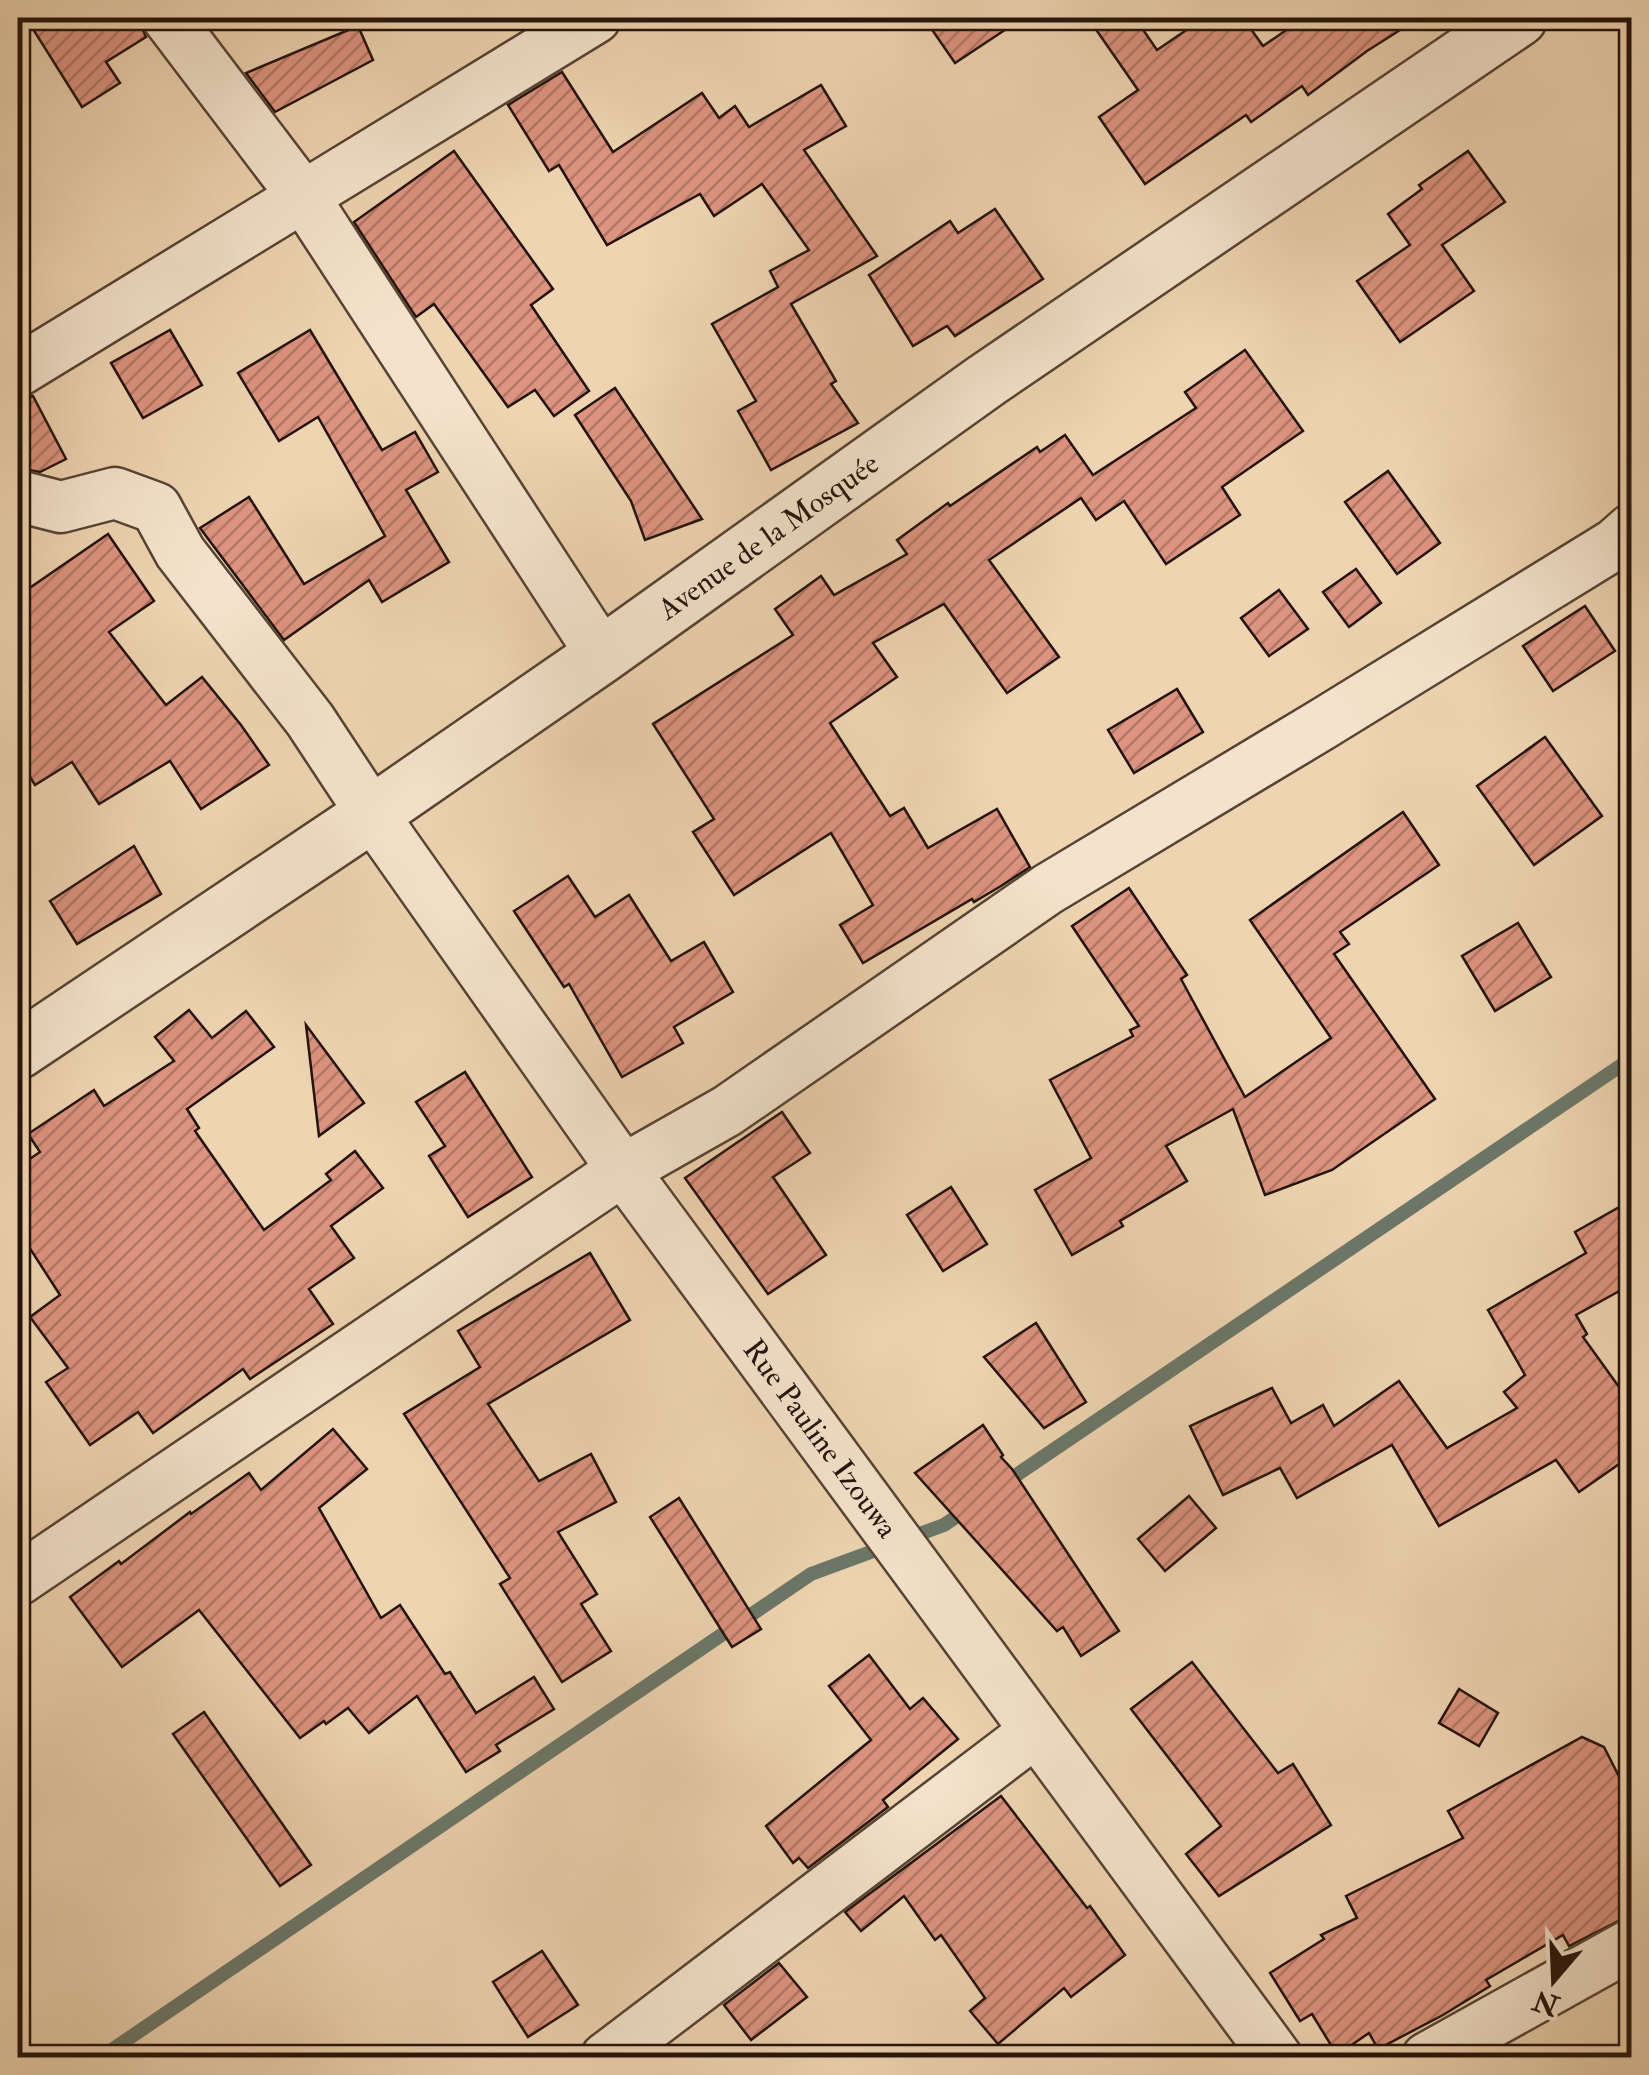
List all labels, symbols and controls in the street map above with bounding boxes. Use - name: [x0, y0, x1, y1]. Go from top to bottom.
- street label: Avenue de la Mosquée: [650, 445, 886, 629]
- street label: Rue Pauline Izouwa: [735, 1332, 906, 1546]
- north arrow: [1504, 1930, 1604, 2030]
- text: N: [1528, 1981, 1565, 2023]

